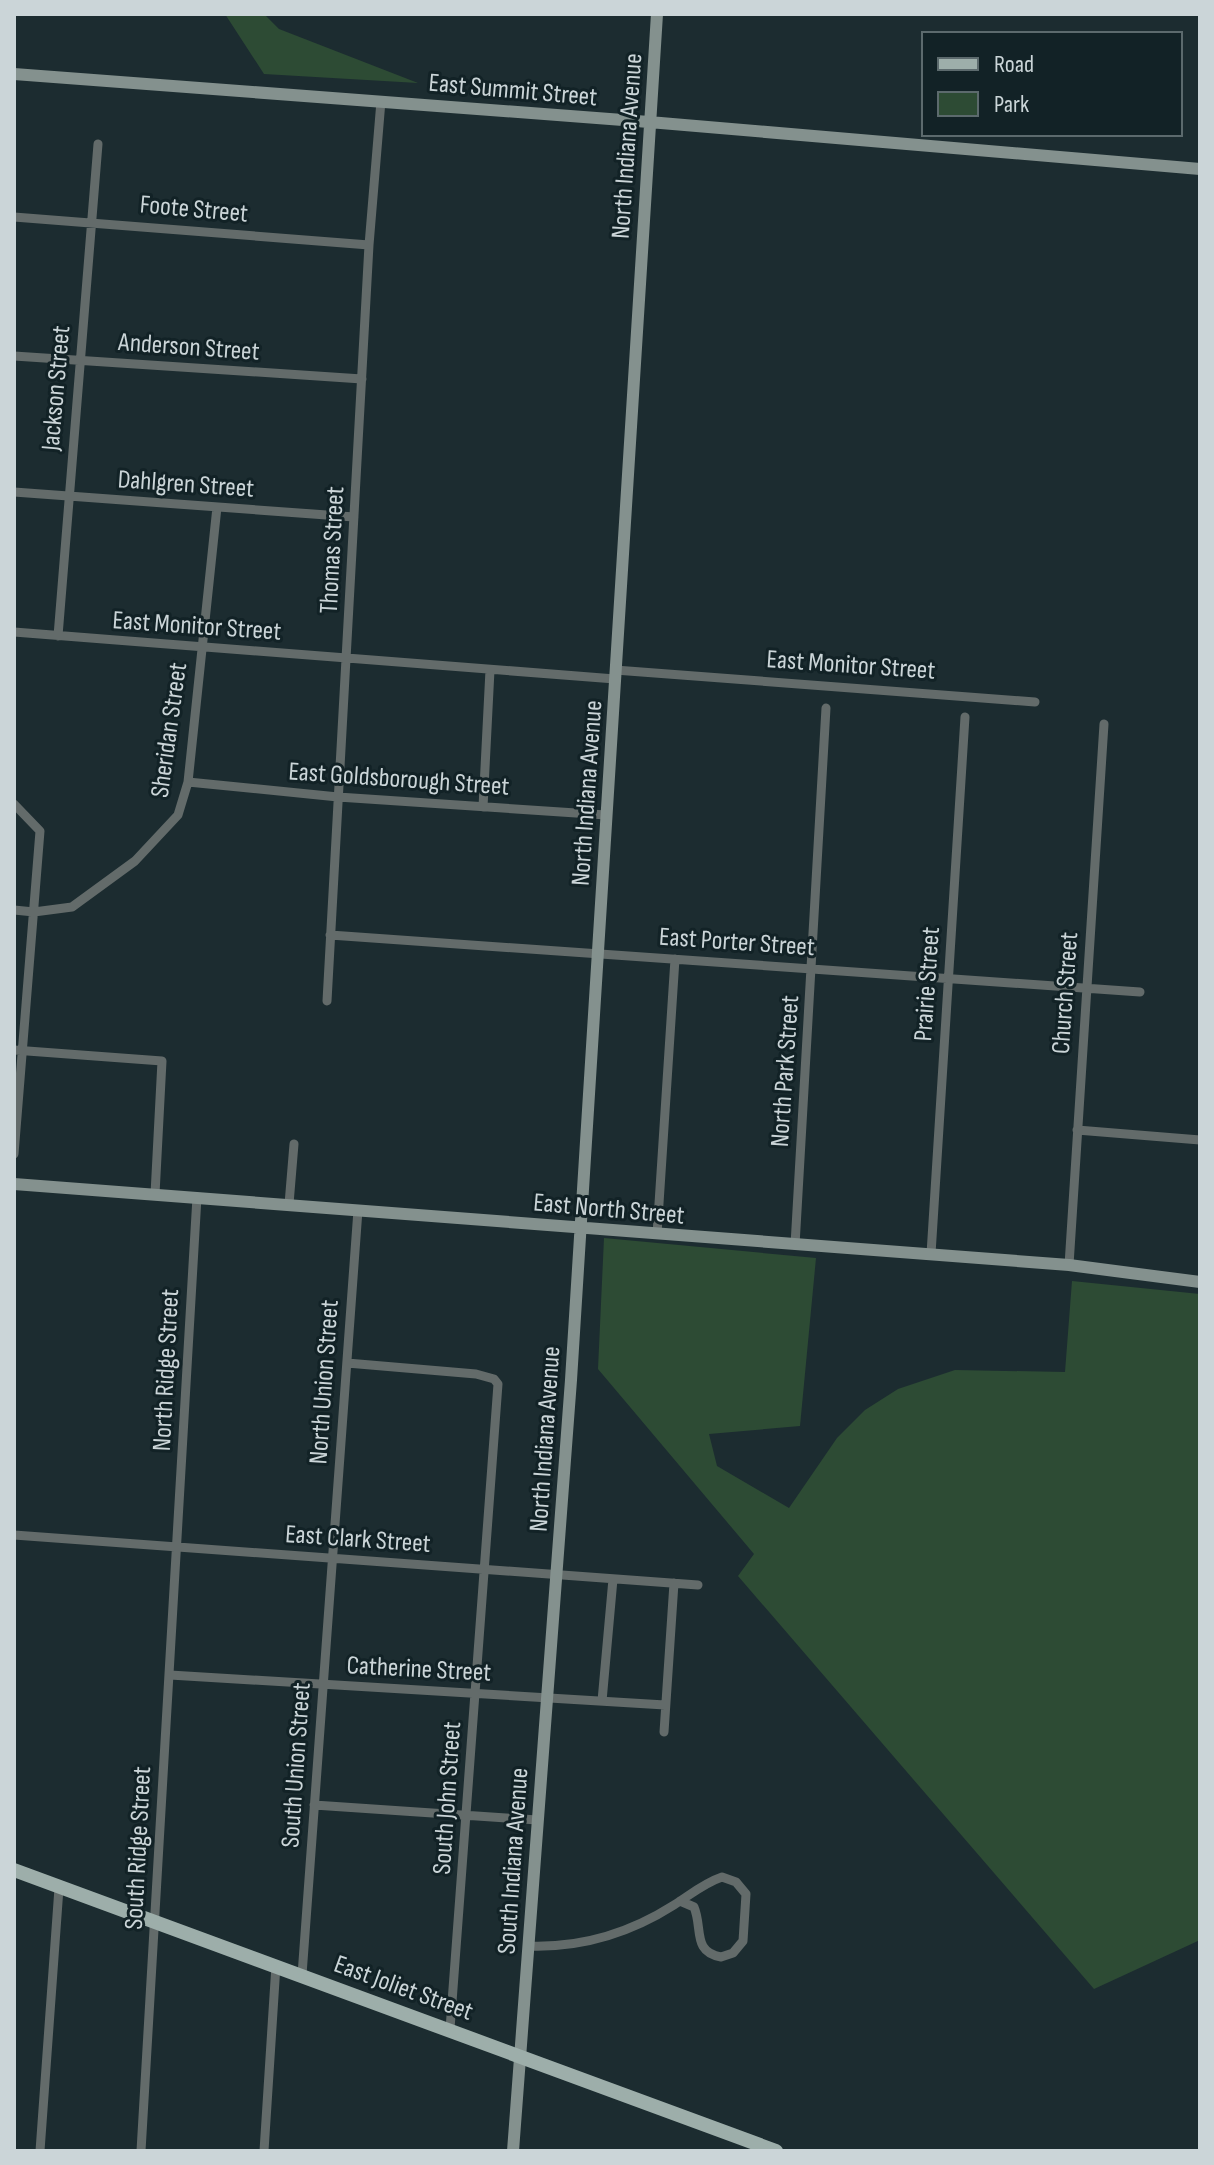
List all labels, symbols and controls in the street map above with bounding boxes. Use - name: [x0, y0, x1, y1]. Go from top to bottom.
- legend: [922, 32, 1182, 136]
- text: Road: [994, 50, 1034, 79]
- street label: North Indiana Avenue: [606, 52, 649, 240]
- street label: East Summit Street: [427, 68, 598, 113]
- text: Park: [994, 90, 1029, 119]
- street label: Foote Street: [139, 189, 249, 230]
- street label: Jackson Street: [35, 324, 77, 453]
- street label: Anderson Street: [116, 327, 261, 368]
- street label: Dahlgren Street: [117, 464, 255, 505]
- street label: Thomas Street: [314, 486, 351, 614]
- street label: East Monitor Street: [112, 605, 282, 648]
- street label: East Monitor Street: [766, 644, 936, 687]
- street label: Sheridan Street: [145, 661, 194, 800]
- street label: North Indiana Avenue: [566, 699, 609, 887]
- street label: East Goldsborough Street: [287, 756, 510, 803]
- street label: East Porter Street: [658, 922, 816, 963]
- street label: Prairie Street: [908, 926, 947, 1042]
- street label: Church Street: [1046, 931, 1085, 1055]
- street label: North Park Street: [765, 994, 806, 1148]
- street label: East North Street: [532, 1187, 686, 1232]
- street label: North Ridge Street: [147, 1288, 186, 1452]
- street label: North Union Street: [303, 1299, 346, 1465]
- street label: North Indiana Avenue: [524, 1345, 567, 1533]
- street label: East Clark Street: [284, 1519, 432, 1560]
- street label: Catherine Street: [346, 1650, 492, 1689]
- street label: South Union Street: [275, 1681, 318, 1849]
- street label: South John Street: [427, 1720, 468, 1876]
- street label: South Ridge Street: [119, 1766, 158, 1930]
- street label: South Indiana Avenue: [492, 1767, 535, 1955]
- street label: East Joliet Street: [330, 1949, 477, 2028]

